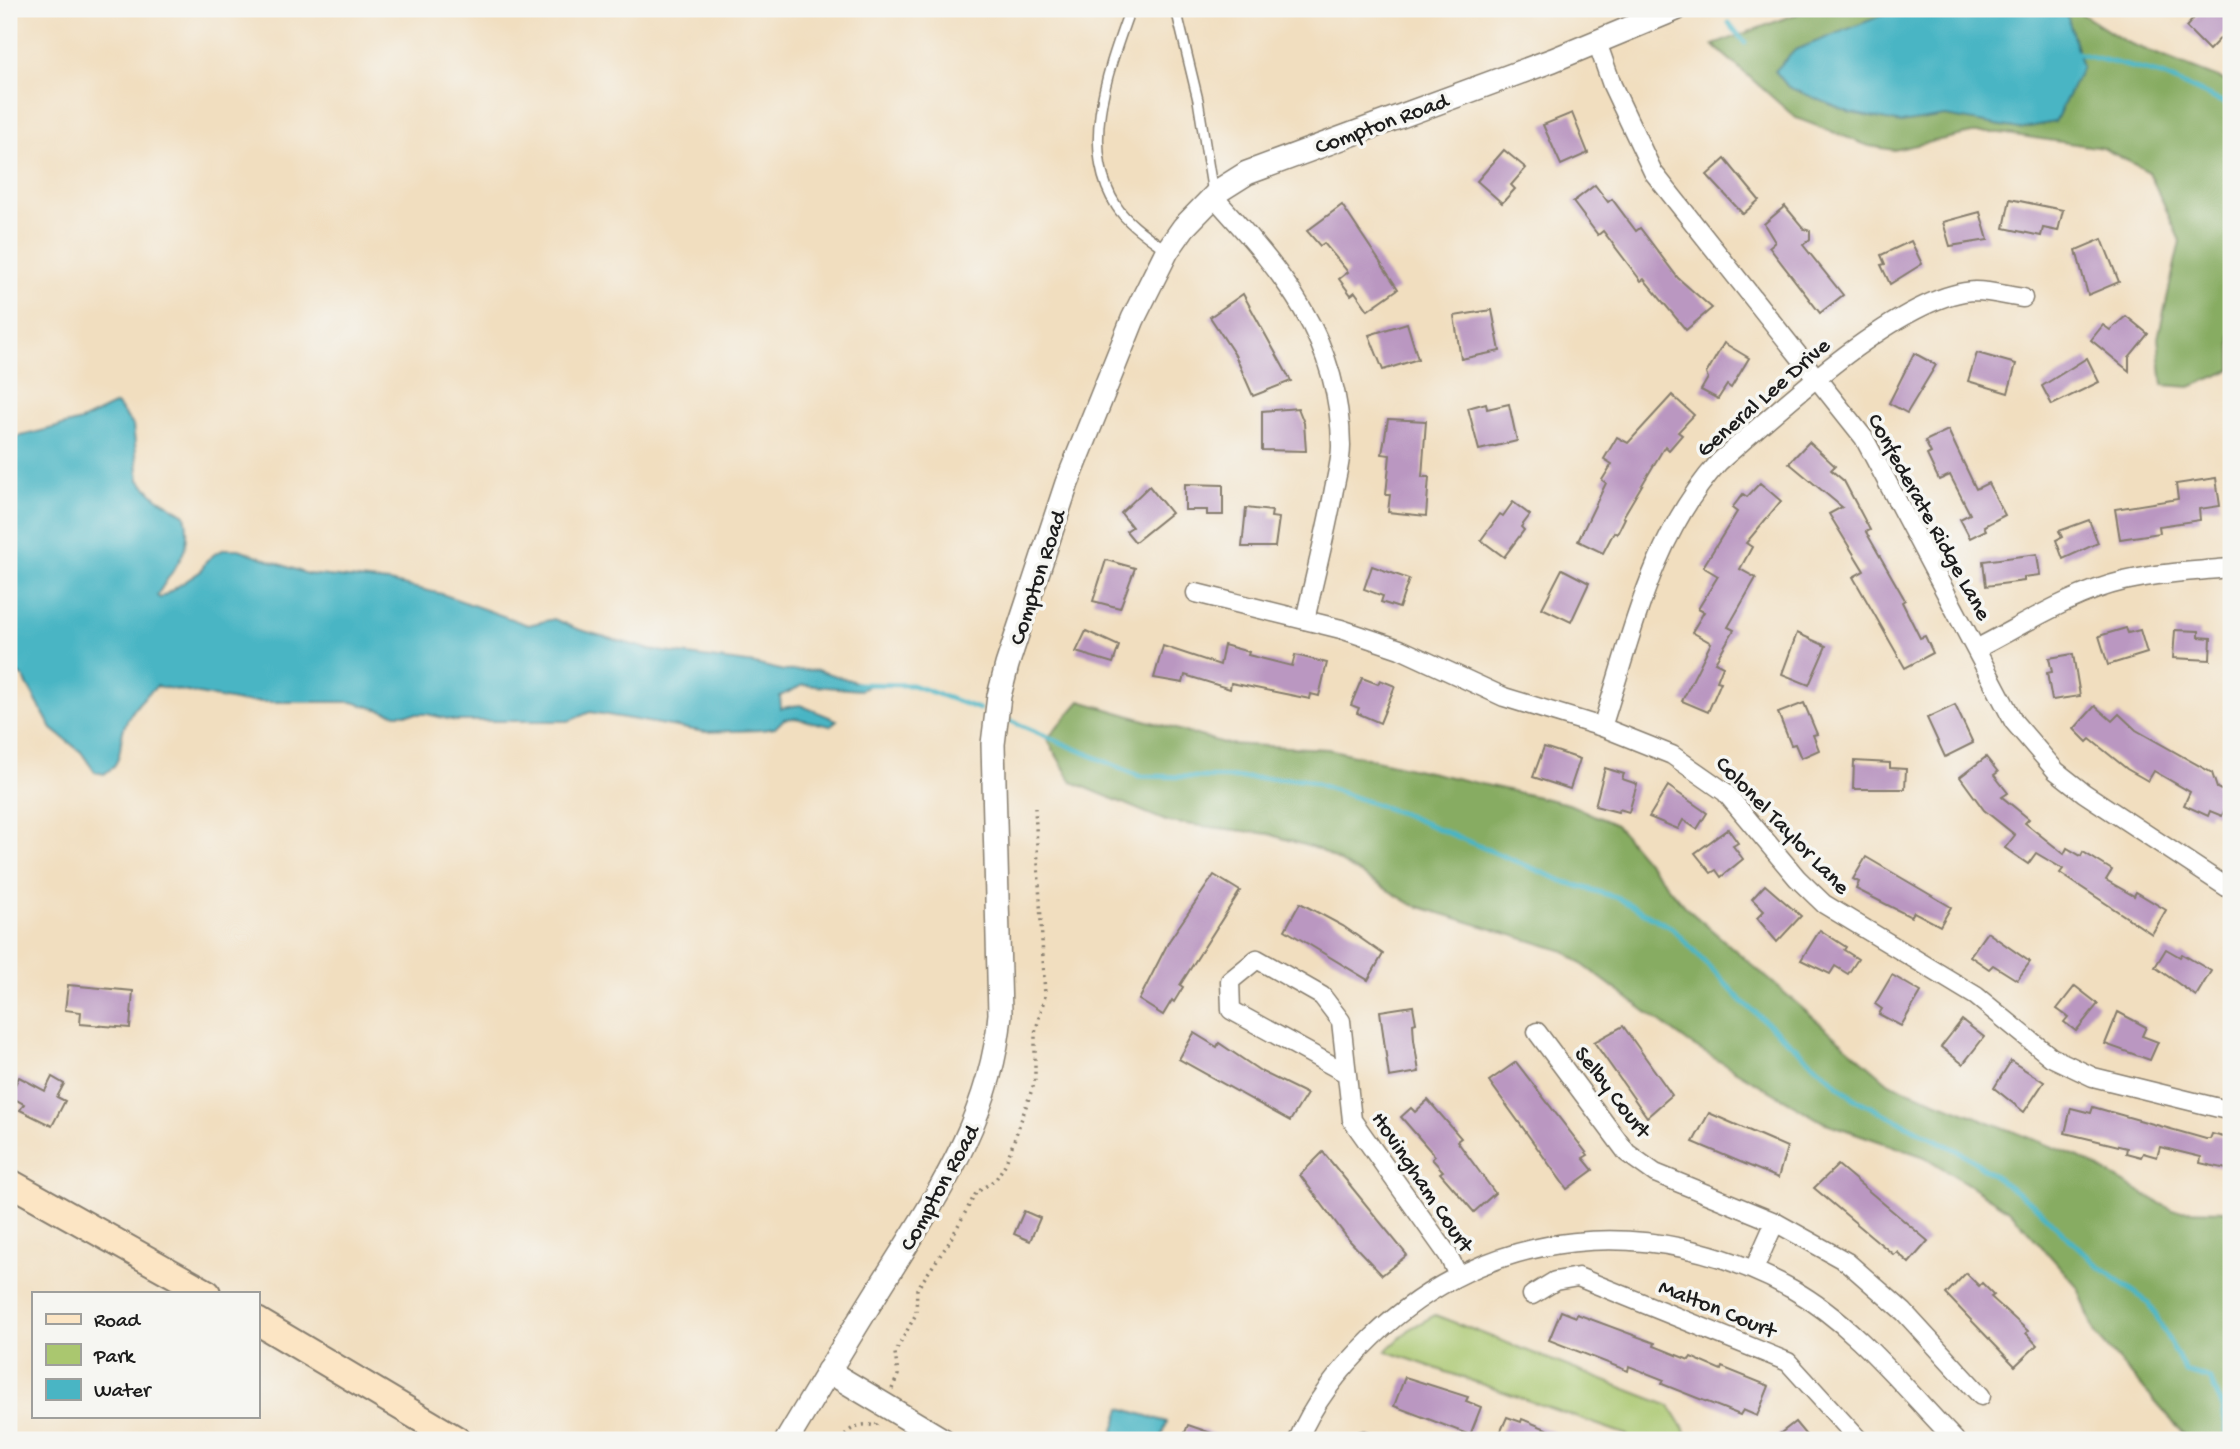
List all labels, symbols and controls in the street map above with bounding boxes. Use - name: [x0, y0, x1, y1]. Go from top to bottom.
- street label: Compton Road: [1312, 88, 1454, 162]
- street label: General Lee Drive: [1692, 332, 1838, 464]
- street label: Confederate Ridge Lane: [1860, 410, 1997, 627]
- street label: Compton Road: [1005, 506, 1074, 649]
- street label: Colonel Taylor Lane: [1708, 752, 1855, 902]
- street label: Selby Court: [1567, 1042, 1656, 1146]
- street label: Hovingham Court: [1364, 1107, 1479, 1260]
- street label: Compton Road: [895, 1120, 988, 1256]
- street label: Malton Court: [1654, 1274, 1781, 1347]
- legend: [32, 1292, 259, 1418]
- text: Road: [94, 1310, 142, 1335]
- text: Park: [93, 1346, 137, 1371]
- text: Water: [94, 1380, 152, 1405]

